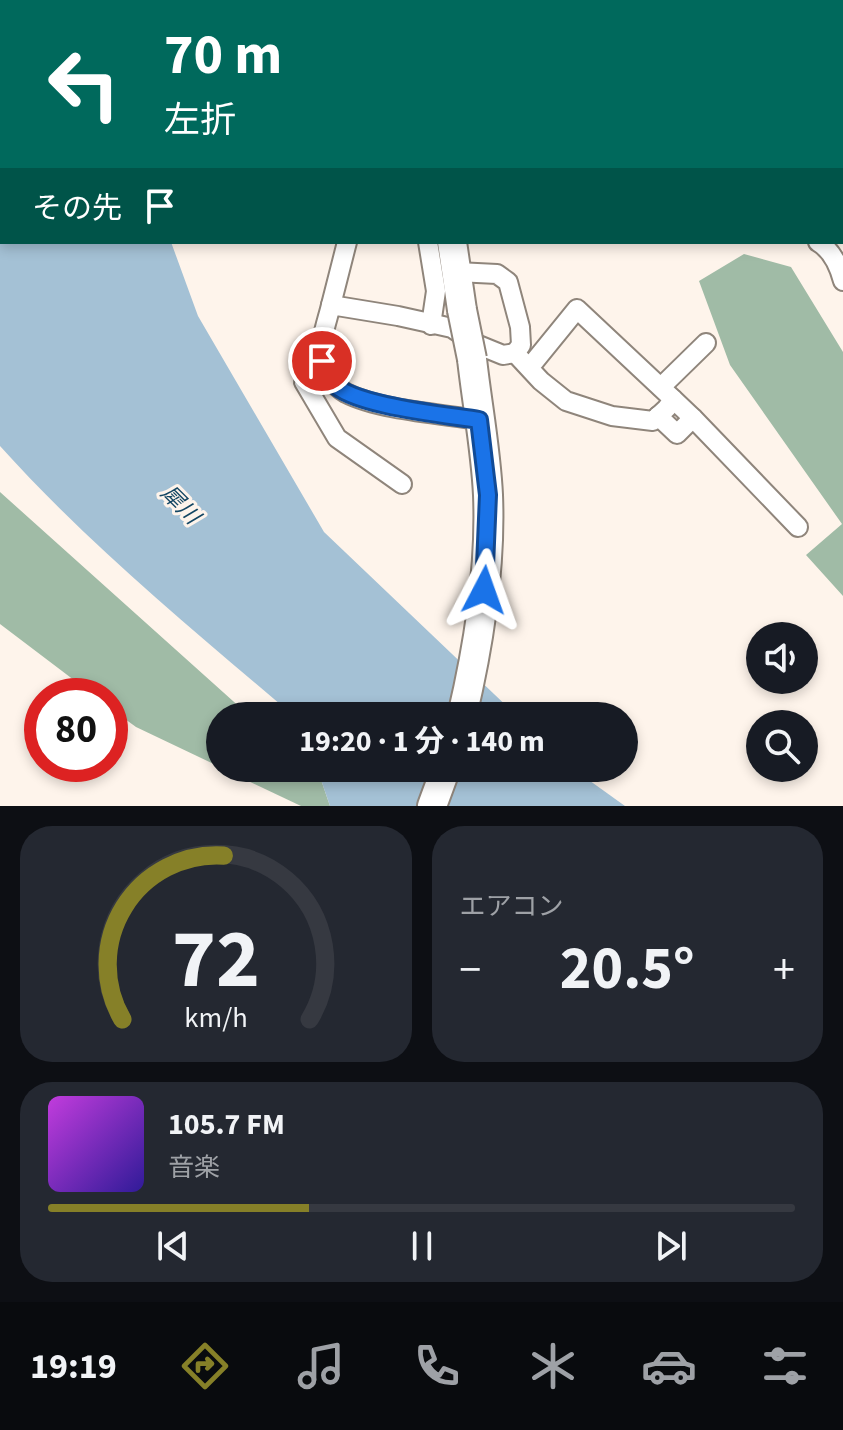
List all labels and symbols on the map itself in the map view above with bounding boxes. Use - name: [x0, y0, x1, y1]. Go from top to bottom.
- pin: [288, 327, 356, 395]
- water label: 犀川: [153, 478, 209, 533]
- position arrow: [442, 548, 526, 632]
- speed limit sign: 80: [24, 678, 128, 782]

